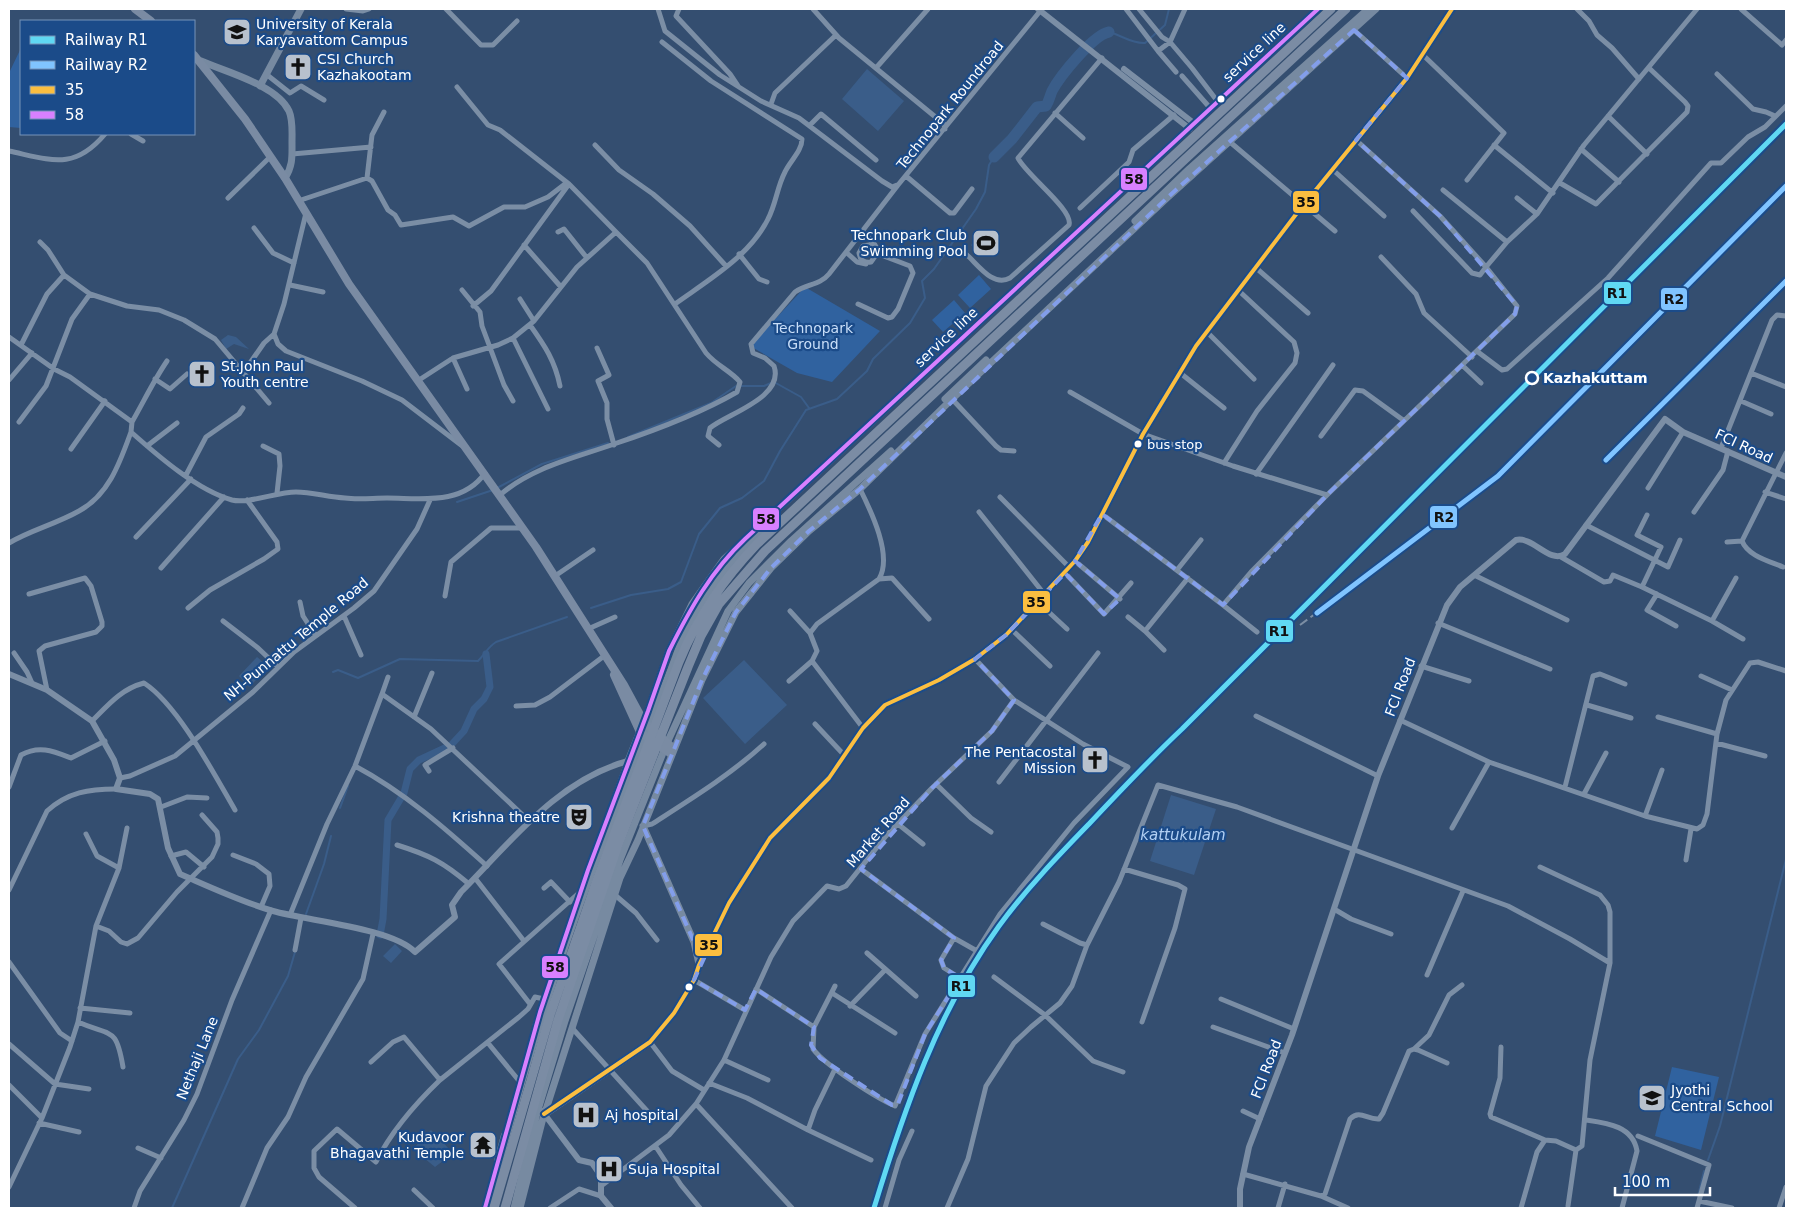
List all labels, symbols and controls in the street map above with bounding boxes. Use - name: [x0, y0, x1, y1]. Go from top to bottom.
- place label: University of Kerala Karyavattom Campus: [256, 16, 408, 48]
- school or university icon: University of Kerala Karyavattom Campus: [222, 17, 252, 47]
- street label: service line: [1219, 19, 1289, 85]
- legend: [20, 20, 195, 135]
- text: Railway R1: [65, 31, 148, 49]
- street label: Technopark Roundroad: [893, 38, 1007, 173]
- place label: CSI Church Kazhakootam: [317, 51, 412, 83]
- church icon: CSI Church Kazhakootam: [283, 52, 313, 82]
- text: Railway R2: [65, 56, 148, 74]
- text: 35: [65, 81, 84, 99]
- unlabelled marker: [1216, 94, 1226, 104]
- text: 58: [65, 106, 84, 124]
- line badge: 58: [1120, 167, 1148, 191]
- text: 58: [1124, 171, 1144, 187]
- line badge: 35: [1292, 190, 1320, 214]
- text: 35: [1296, 194, 1316, 210]
- place label: Technopark Club Swimming Pool: [850, 227, 967, 259]
- sports icon: Technopark Club Swimming Pool: [971, 228, 1001, 258]
- line badge: R1: [1603, 281, 1632, 305]
- text: R1: [1607, 285, 1627, 301]
- line badge: R2: [1660, 287, 1688, 311]
- text: R2: [1664, 291, 1684, 307]
- street label: service line: [911, 304, 981, 370]
- park label: Technopark Ground: [772, 320, 854, 352]
- place label: St.John Paul Youth centre: [220, 358, 309, 390]
- church icon: St.John Paul Youth centre: [187, 359, 217, 389]
- place label: Kazhakuttam: [1543, 370, 1648, 386]
- marker: Kazhakuttam: [1525, 371, 1539, 385]
- street label: FCI Road: [1713, 426, 1775, 466]
- place label: bus stop: [1147, 437, 1202, 452]
- marker: bus stop: [1133, 439, 1143, 449]
- line badge: R2: [1429, 505, 1458, 529]
- line badge: 58: [752, 507, 780, 531]
- text: R2: [1434, 509, 1454, 525]
- text: 58: [756, 511, 776, 527]
- street label: NH-Punnattu Temple Road: [221, 574, 371, 704]
- line badge: 35: [1022, 590, 1051, 614]
- text: 35: [1026, 594, 1046, 610]
- line badge: R1: [1265, 619, 1294, 643]
- text: R1: [1269, 623, 1289, 639]
- street label: FCI Road: [1382, 655, 1418, 719]
- place label: The Pentacostal Mission: [963, 744, 1076, 776]
- church icon: The Pentacostal Mission: [1080, 745, 1110, 775]
- street label: Market Road: [843, 794, 913, 870]
- theatre icon: Krishna theatre: [564, 802, 594, 832]
- place label: Krishna theatre: [452, 809, 560, 825]
- water label: kattukulam: [1140, 826, 1226, 844]
- line badge: 35: [694, 933, 723, 957]
- text: 35: [699, 937, 719, 953]
- line badge: 58: [541, 955, 569, 979]
- text: 58: [545, 959, 565, 975]
- line badge: R1: [947, 974, 976, 998]
- text: R1: [951, 978, 971, 994]
- unlabelled marker: [684, 982, 694, 992]
- street label: Nethaji Lane: [173, 1014, 221, 1102]
- street label: FCI Road: [1248, 1037, 1284, 1101]
- place label: Jyothi Central School: [1670, 1082, 1773, 1114]
- school or university icon: Jyothi Central School: [1637, 1083, 1667, 1113]
- hospital icon: Aj hospital: [571, 1100, 601, 1130]
- place label: Aj hospital: [605, 1107, 678, 1123]
- place label: Kudavoor Bhagavathi Temple: [330, 1129, 464, 1161]
- temple icon: Kudavoor Bhagavathi Temple: [468, 1130, 498, 1160]
- hospital icon: Suja Hospital: [594, 1154, 624, 1184]
- place label: Suja Hospital: [628, 1161, 720, 1177]
- scale bar: [1615, 1164, 1710, 1196]
- text: 100 m: [1622, 1173, 1670, 1191]

